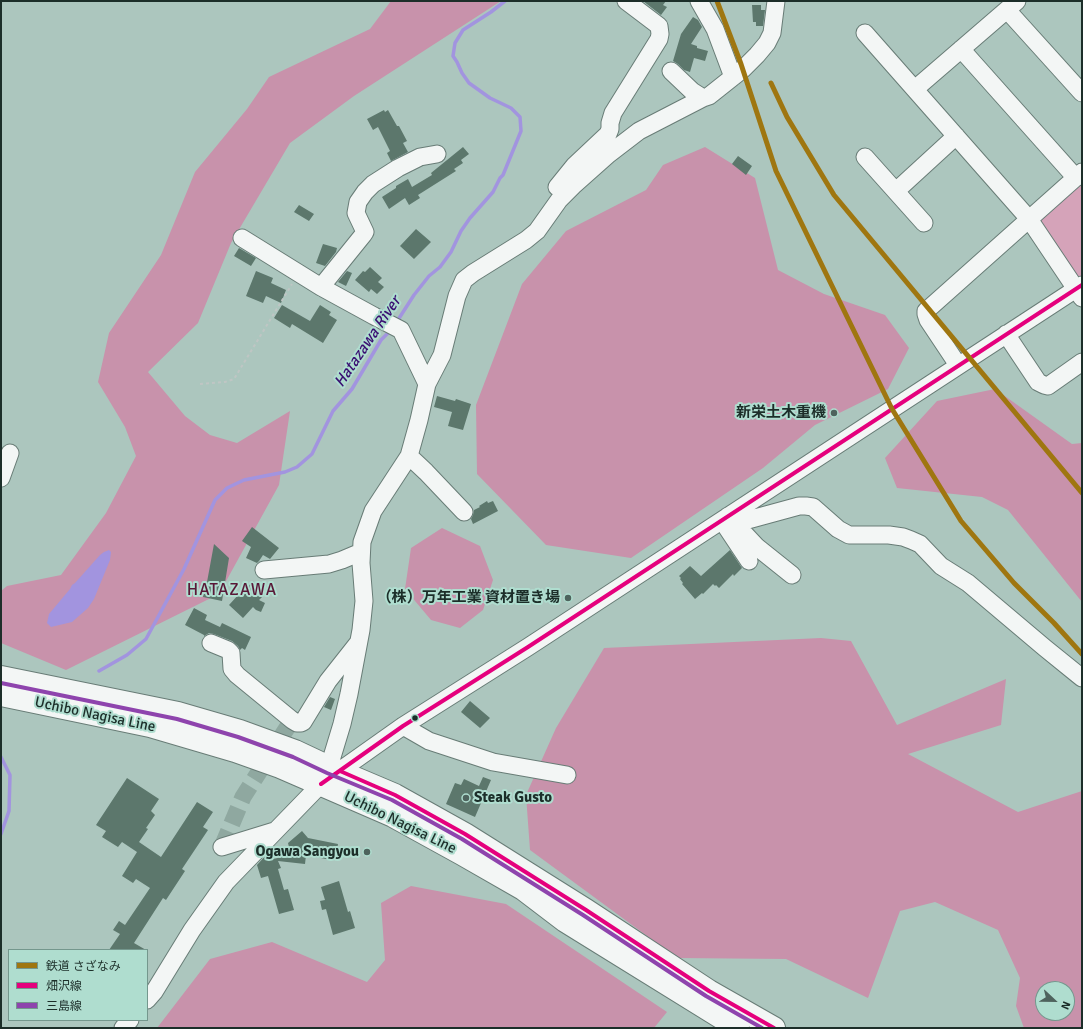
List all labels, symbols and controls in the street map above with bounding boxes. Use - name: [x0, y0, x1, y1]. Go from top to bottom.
- water label: Hatazawa River: [331, 293, 405, 391]
- place label: 新栄土木重機: [736, 404, 826, 422]
- marker: 新栄土木重機: [829, 408, 839, 418]
- district label: HATAZAWA: [187, 581, 277, 601]
- place label: （株）万年工業 資材置き場: [377, 589, 560, 607]
- marker: （株）万年工業 資材置き場: [563, 593, 573, 603]
- street label: Uchibo Nagisa Line: [33, 693, 157, 737]
- unlabelled marker: [410, 713, 420, 723]
- street label: Uchibo Nagisa Line: [341, 788, 459, 858]
- place label: Steak Gusto: [474, 789, 552, 807]
- marker: Steak Gusto: [461, 793, 471, 803]
- place label: Ogawa Sangyou: [255, 843, 359, 861]
- marker: Ogawa Sangyou: [362, 847, 372, 857]
- legend: [8, 949, 148, 1021]
- text: 鉄道 さざなみ: [46, 959, 121, 974]
- text: 畑沢線: [46, 979, 82, 994]
- north arrow: [1035, 981, 1075, 1021]
- text: 三島線: [46, 999, 82, 1014]
- text: N: [1058, 999, 1073, 1011]

